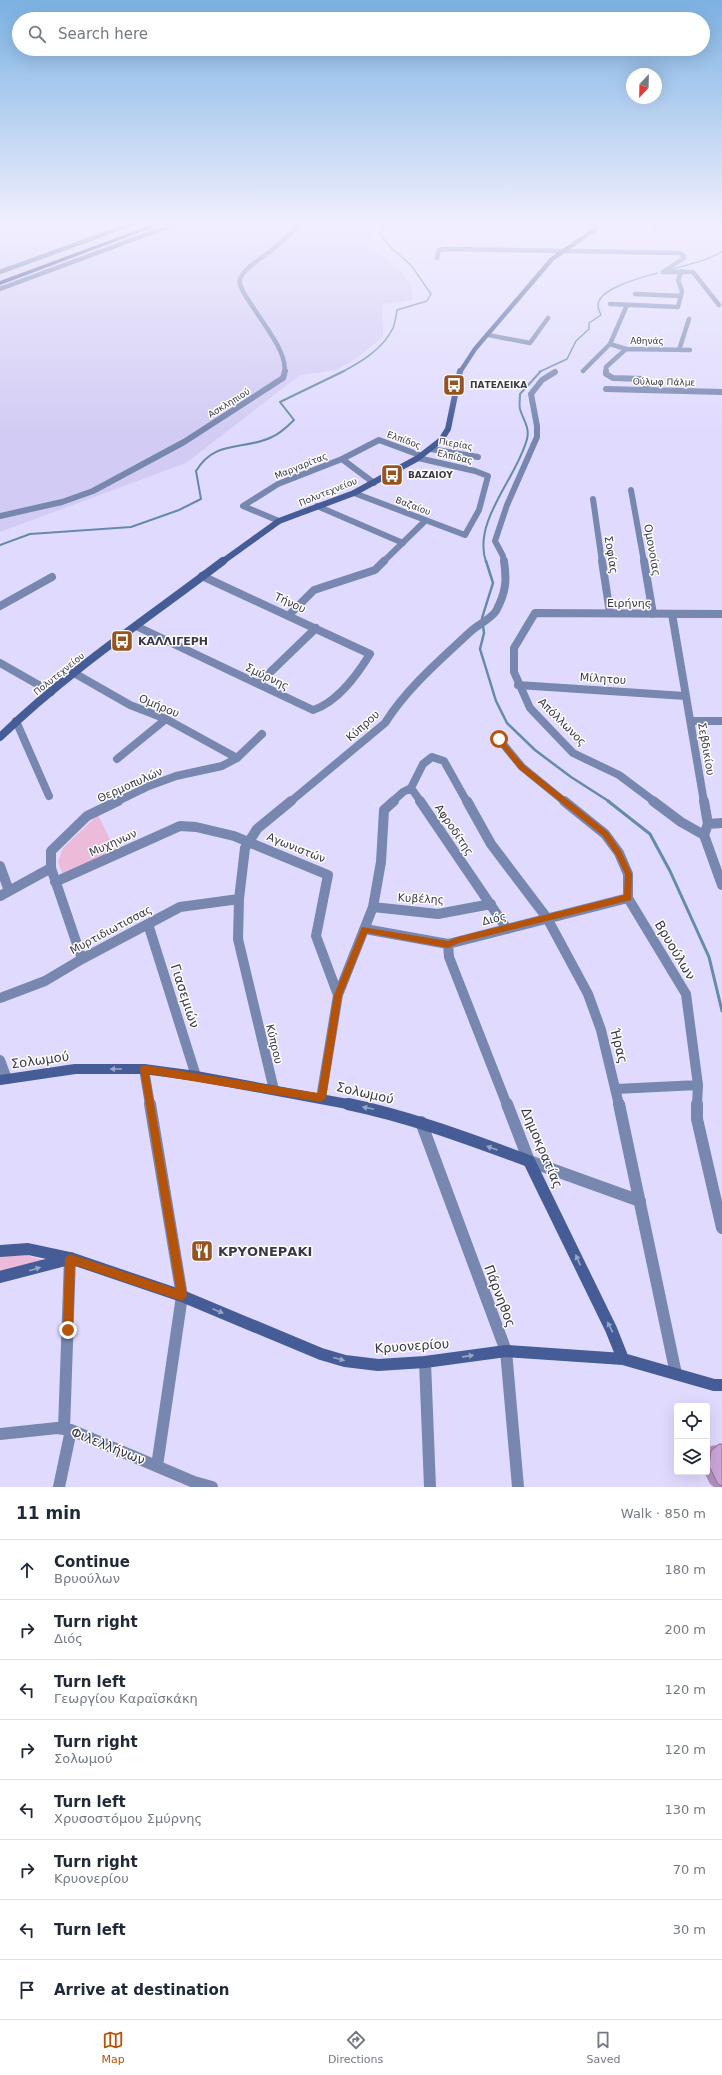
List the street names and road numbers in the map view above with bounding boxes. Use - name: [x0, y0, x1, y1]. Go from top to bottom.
- street label: Αθηνάς: [630, 336, 664, 346]
- street label: Ούλωφ Πάλμε: [633, 376, 695, 388]
- street label: Ασκληπιού: [206, 386, 252, 420]
- street label: Ελπίδος: [385, 429, 423, 451]
- street label: Πιερίας: [438, 436, 474, 452]
- street label: Ελπίδας: [436, 448, 474, 466]
- street label: Μαργαρίτας: [273, 451, 329, 481]
- street label: Πολυτεχνείου: [297, 476, 359, 508]
- street label: Βαζαίου: [394, 495, 432, 517]
- street label: Ομονοίας: [641, 523, 663, 577]
- street label: Σοφίας: [602, 535, 620, 575]
- street label: Τήνου: [271, 590, 308, 616]
- street label: Ειρήνης: [607, 597, 651, 610]
- street label: Πολυτεχνείου: [32, 651, 86, 697]
- street label: Σμύρνης: [243, 661, 291, 693]
- street label: Μίλητου: [579, 671, 627, 687]
- street label: Ομήρου: [137, 692, 181, 720]
- street label: Απόλλωνος: [535, 695, 589, 749]
- street label: Κύπρου: [344, 708, 382, 744]
- street label: Σεβδικίου: [695, 721, 717, 777]
- street label: Θερμοπυλών: [95, 765, 165, 805]
- street label: Αφροδίτης: [432, 802, 476, 858]
- street label: Μυχηνων: [87, 827, 139, 859]
- street label: Αγωνιστών: [265, 830, 327, 866]
- street label: Κυβέλης: [397, 891, 445, 907]
- street label: Μυρτιδιωτισσας: [68, 903, 154, 957]
- street label: Διός: [481, 910, 507, 928]
- street label: Βρυούλων: [652, 918, 698, 982]
- street label: Γιασεμιών: [168, 962, 202, 1030]
- street label: Κύπρου: [263, 1023, 285, 1065]
- street label: Ήρας: [607, 1026, 631, 1065]
- street label: Σολωμού: [10, 1049, 70, 1071]
- street label: Σολωμού: [335, 1079, 395, 1107]
- street label: Δημοκρατίας: [518, 1105, 566, 1191]
- street label: Πάρνηθος: [481, 1263, 519, 1329]
- street label: Κρυονερίου: [374, 1336, 450, 1356]
- street label: Φιλελλήνων: [69, 1424, 147, 1468]

